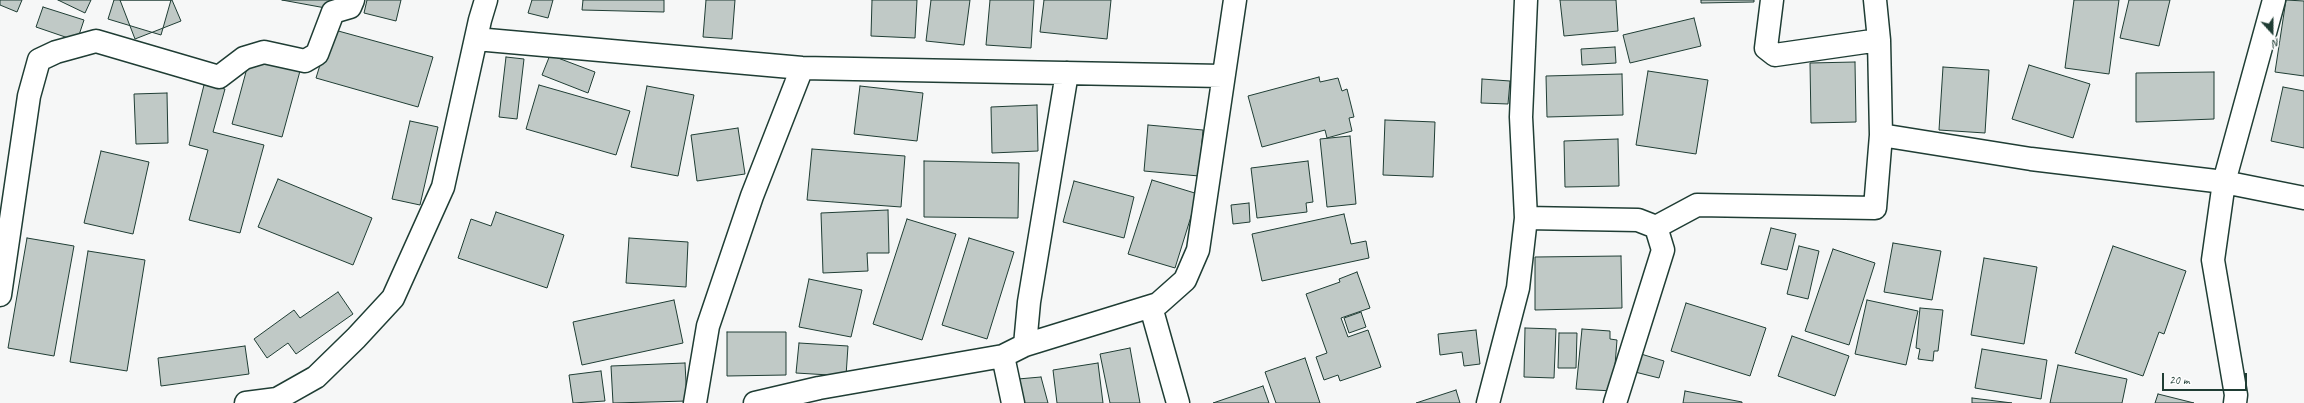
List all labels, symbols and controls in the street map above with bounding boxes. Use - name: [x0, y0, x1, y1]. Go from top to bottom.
- north arrow: [2252, 12, 2292, 52]
- text: N: [2271, 35, 2282, 51]
- scale bar: [2164, 365, 2249, 391]
- text: 20 m: [2169, 372, 2189, 388]

